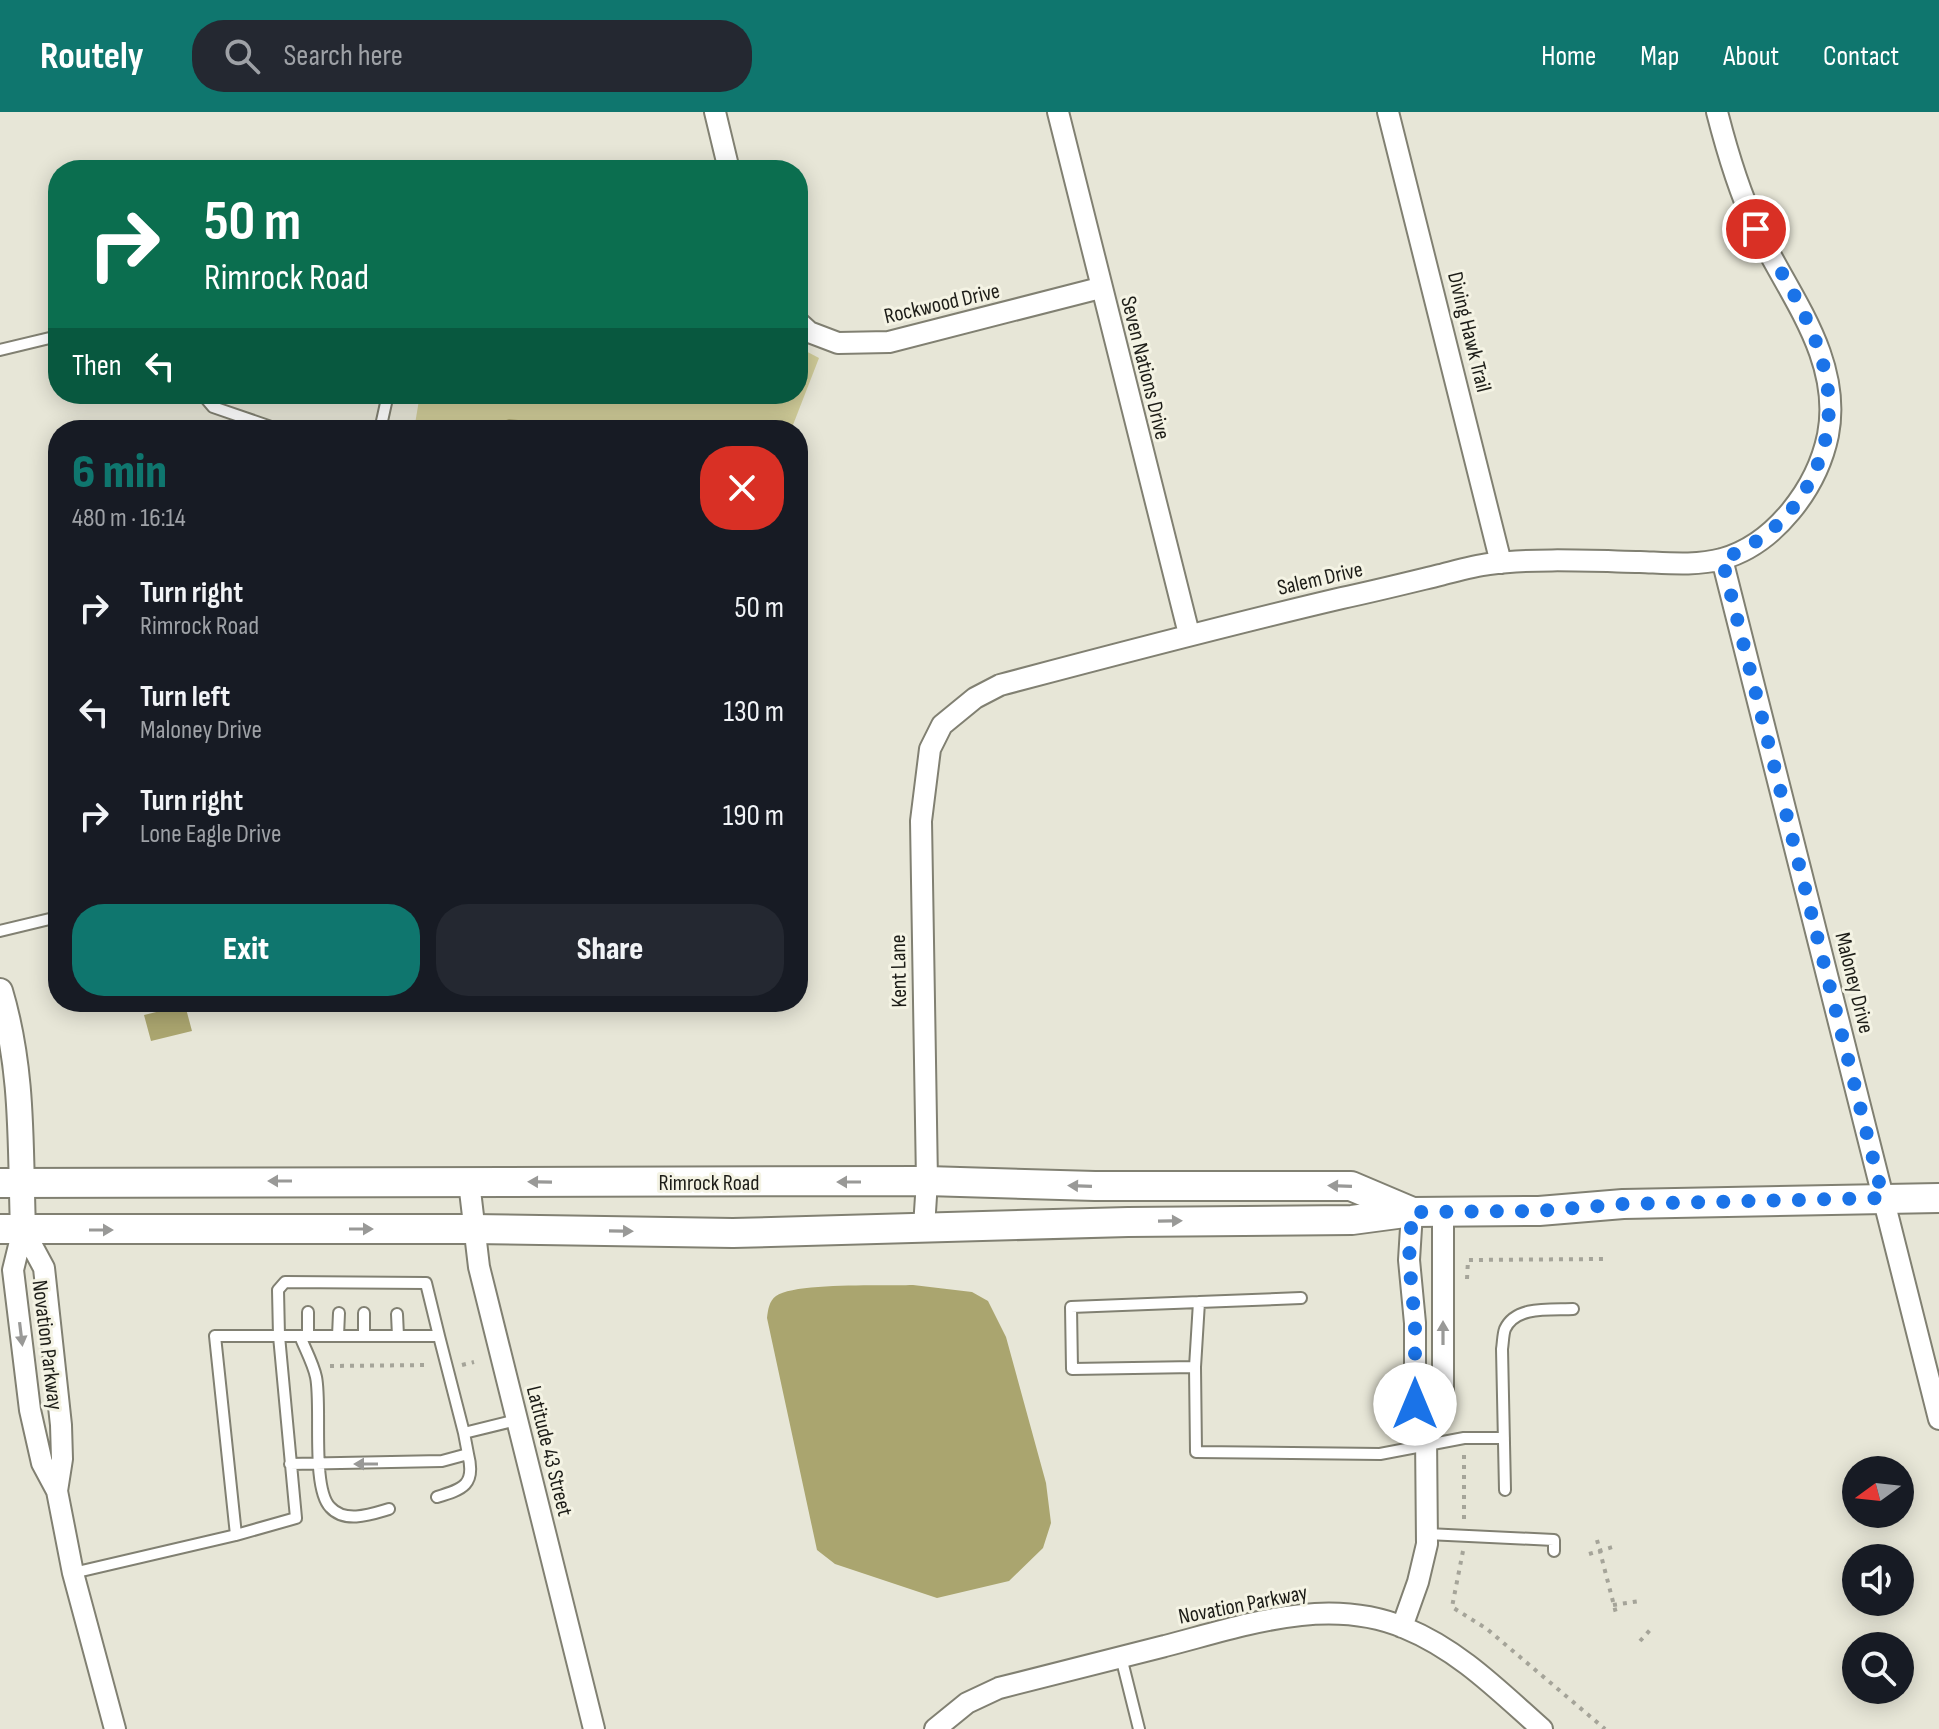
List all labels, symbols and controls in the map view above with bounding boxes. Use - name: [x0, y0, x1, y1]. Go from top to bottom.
- search box: [192, 20, 752, 92]
- text: Routely: [40, 34, 144, 79]
- icon: search: [220, 34, 264, 78]
- text: Search here: [284, 38, 403, 74]
- text: Home: [1541, 40, 1596, 73]
- text: Map: [1640, 40, 1679, 73]
- text: About: [1723, 40, 1779, 73]
- text: Contact: [1823, 40, 1899, 73]
- text: 50 m: [204, 189, 301, 256]
- icon: right: [72, 192, 176, 296]
- pin: [1722, 195, 1790, 263]
- icon: arrive: [1734, 207, 1778, 251]
- text: Rimrock Road: [204, 257, 369, 300]
- street label: Diving Hawk Trail: [1441, 269, 1497, 395]
- street label: Rockwood Drive: [882, 278, 1002, 330]
- street label: Seven Nations Drive: [1114, 293, 1176, 443]
- icon: left: [138, 344, 182, 388]
- text: Then: [72, 348, 122, 384]
- text: 6 min: [72, 444, 167, 501]
- button: close: [700, 446, 784, 530]
- text: 480 m · 16:14: [72, 503, 186, 534]
- street label: Salem Drive: [1275, 556, 1365, 602]
- text: Turn right: [140, 575, 243, 611]
- icon: right: [72, 586, 116, 630]
- text: 50 m: [735, 590, 784, 626]
- text: Rimrock Road: [140, 611, 259, 642]
- text: Turn left: [140, 679, 230, 715]
- icon: left: [72, 690, 116, 734]
- text: 130 m: [724, 694, 784, 730]
- text: Maloney Drive: [140, 715, 262, 746]
- text: Turn right: [140, 783, 243, 819]
- icon: right: [72, 794, 116, 838]
- text: 190 m: [723, 798, 784, 834]
- text: Lone Eagle Drive: [140, 819, 281, 850]
- button: Exit: [72, 904, 420, 996]
- button: Share: [436, 904, 784, 996]
- street label: Maloney Drive: [1828, 930, 1880, 1036]
- street label: Kent Lane: [885, 934, 913, 1008]
- street label: Rimrock Road: [659, 1170, 759, 1197]
- one-way arrow: [267, 1175, 292, 1187]
- one-way arrow: [527, 1176, 552, 1189]
- one-way arrow: [836, 1176, 861, 1188]
- one-way arrow: [1067, 1179, 1092, 1192]
- one-way arrow: [1326, 1180, 1352, 1193]
- one-way arrow: [1158, 1215, 1183, 1227]
- one-way arrow: [349, 1223, 374, 1235]
- one-way arrow: [89, 1224, 114, 1236]
- one-way arrow: [609, 1225, 634, 1238]
- street label: Novation Parkway: [26, 1278, 68, 1412]
- one-way arrow: [1437, 1320, 1449, 1345]
- one-way arrow: [15, 1321, 28, 1346]
- position arrow: [1373, 1362, 1457, 1446]
- street label: Latitude 43 Street: [520, 1383, 578, 1519]
- north arrow: [1842, 1456, 1914, 1528]
- map controls: [1842, 1456, 1914, 1704]
- one-way arrow: [353, 1458, 378, 1470]
- button: sound: [1842, 1544, 1914, 1616]
- street label: Novation Parkway: [1176, 1579, 1310, 1631]
- button: search: [1842, 1632, 1914, 1704]

